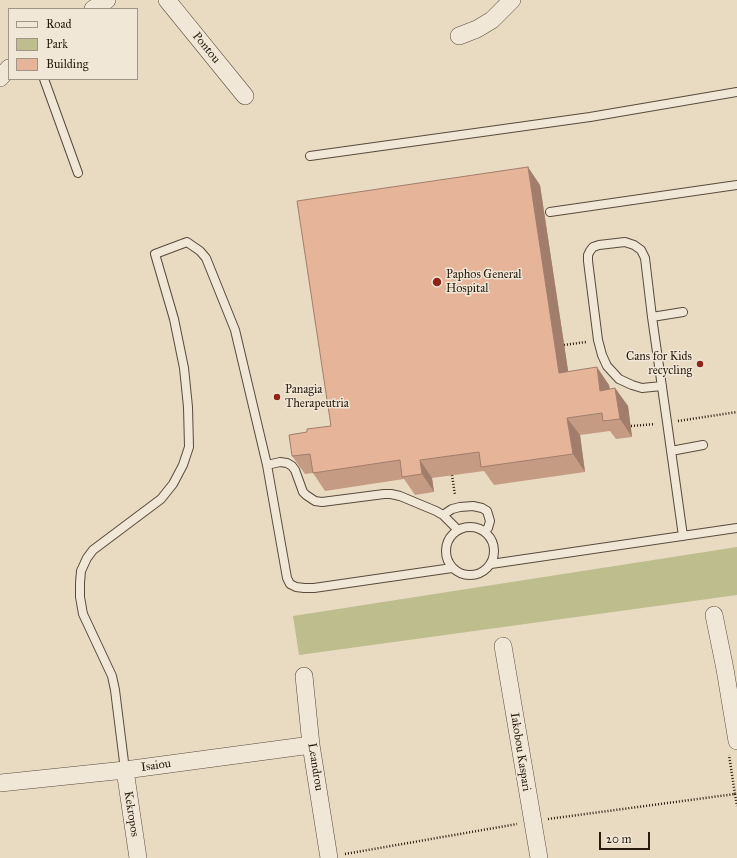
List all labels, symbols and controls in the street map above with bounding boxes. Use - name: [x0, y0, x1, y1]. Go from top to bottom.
- legend: [8, 8, 138, 80]
- text: Road: [46, 17, 72, 31]
- street label: Pontou: [189, 30, 223, 66]
- text: Park: [46, 37, 68, 51]
- text: Building: [46, 57, 88, 71]
- place label: Paphos General Hospital: [446, 268, 521, 296]
- marker: Paphos General Hospital: [431, 276, 443, 288]
- place label: Cans for Kids recycling: [626, 350, 692, 378]
- marker: Cans for Kids recycling: [695, 359, 705, 369]
- place label: Panagia Therapeutria: [285, 383, 349, 411]
- marker: Panagia Therapeutria: [272, 392, 282, 402]
- street label: Iakobou Kaspari: [507, 712, 533, 792]
- street label: Leandrou: [304, 742, 326, 792]
- street label: Isaiou: [140, 757, 172, 775]
- street label: Kekropos: [120, 790, 142, 838]
- scale bar: [601, 824, 652, 850]
- text: 20 m: [606, 832, 632, 846]

